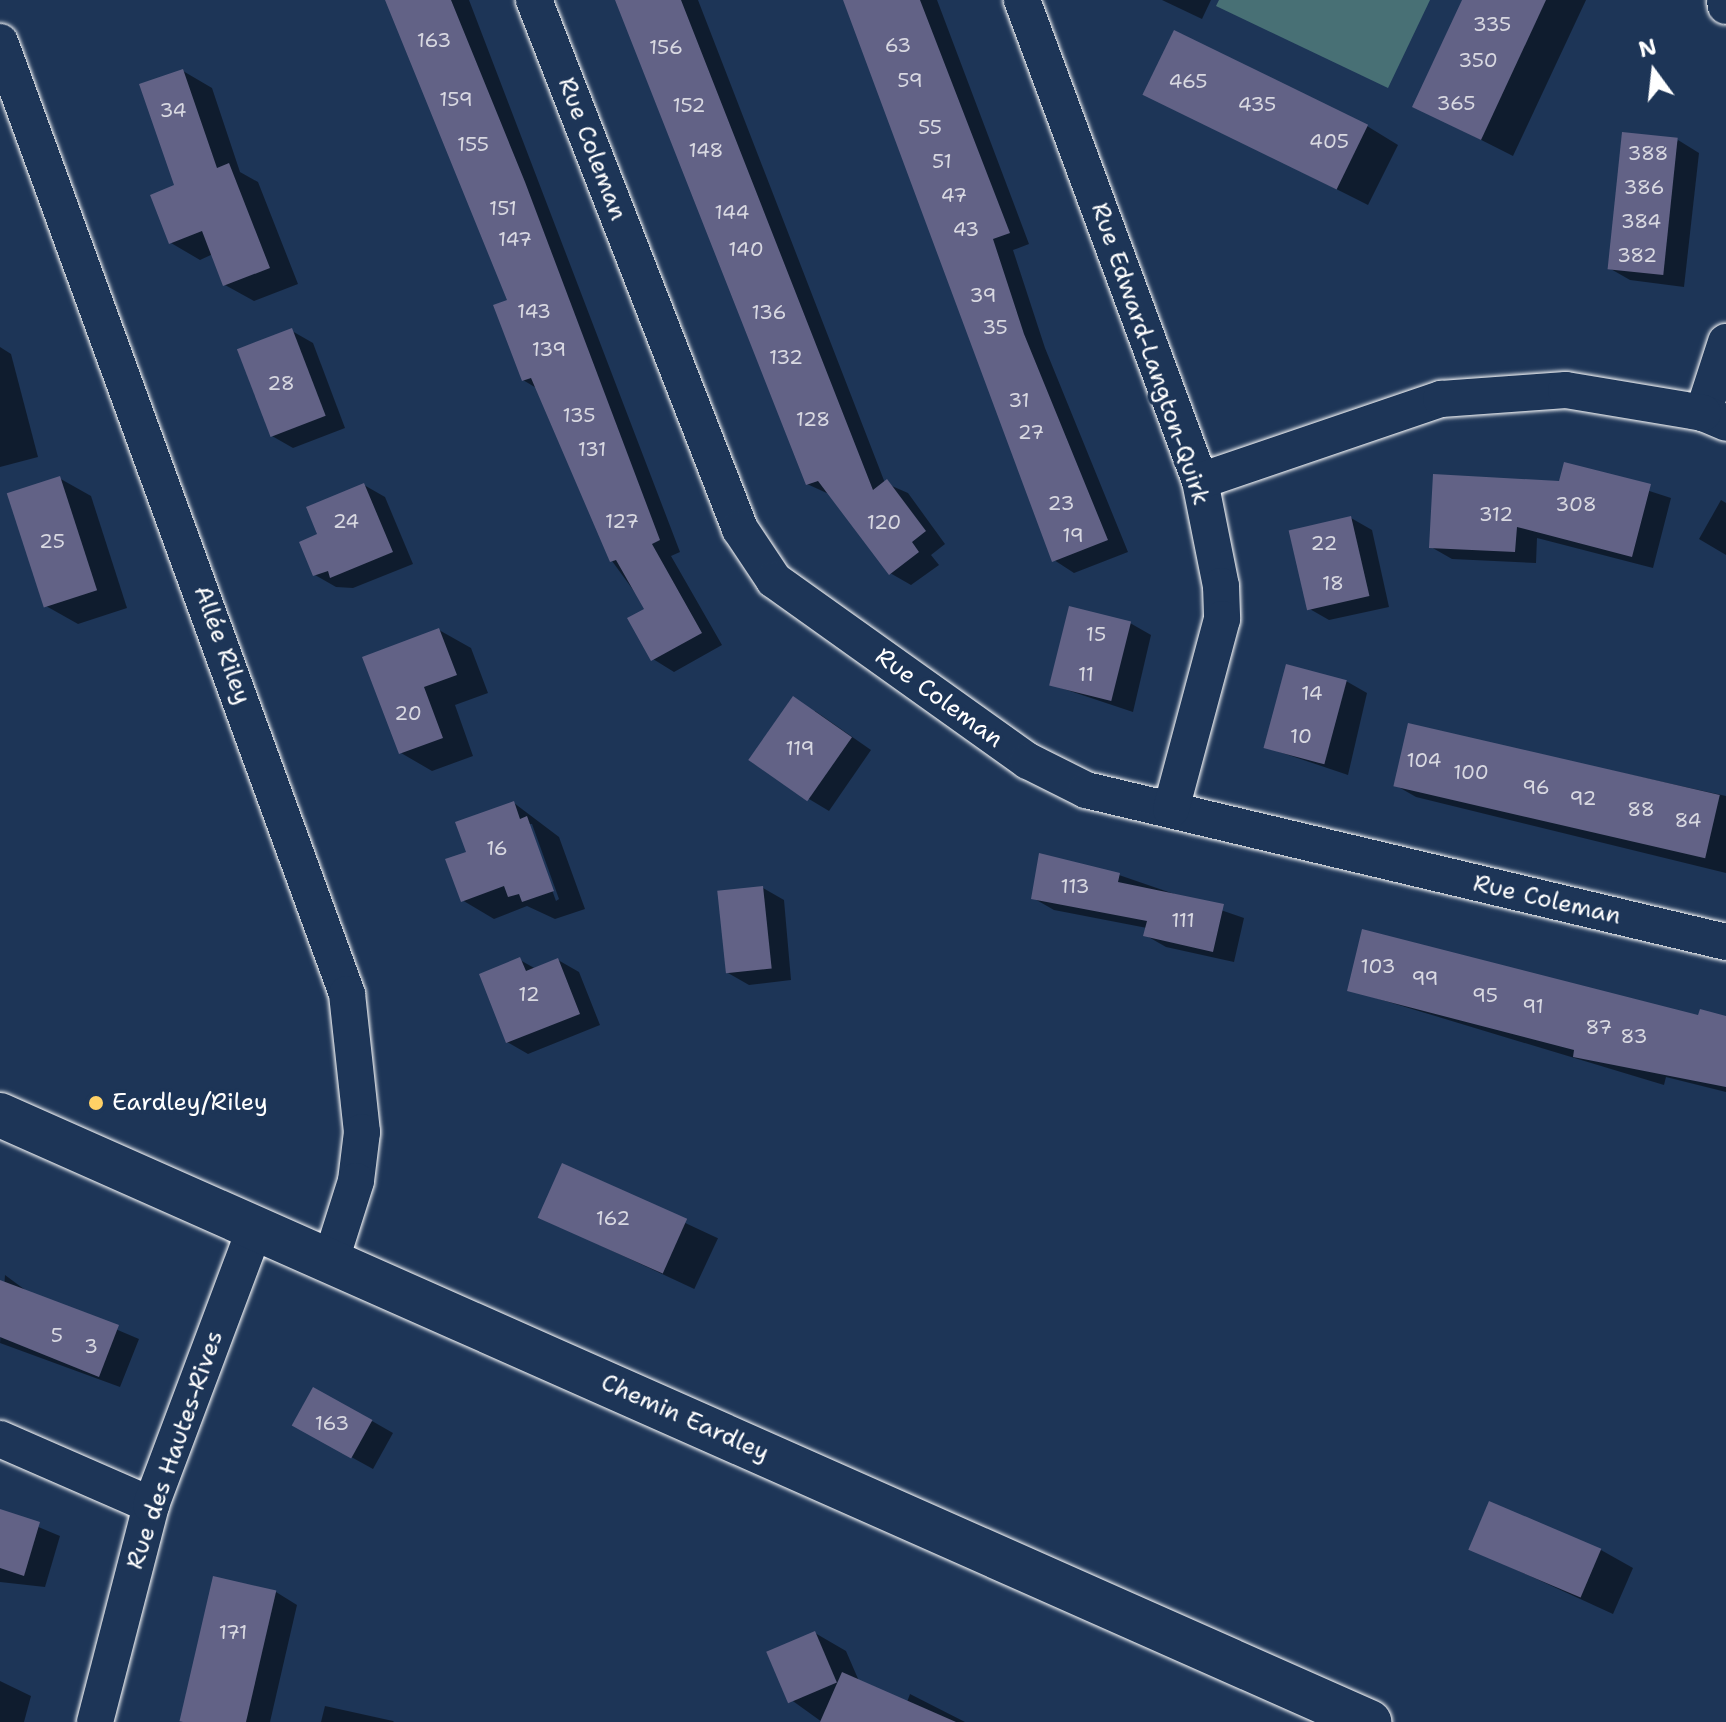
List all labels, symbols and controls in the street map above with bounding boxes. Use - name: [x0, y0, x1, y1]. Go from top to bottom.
- house number: 335: [1473, 12, 1511, 36]
- house number: 163: [417, 28, 451, 52]
- north arrow: [1614, 32, 1694, 112]
- text: N: [1635, 32, 1660, 65]
- house number: 63: [885, 33, 911, 57]
- house number: 156: [649, 35, 683, 59]
- house number: 350: [1458, 48, 1498, 72]
- house number: 59: [897, 68, 923, 92]
- house number: 465: [1168, 69, 1208, 93]
- street label: Rue Coleman: [552, 74, 632, 224]
- house number: 159: [439, 87, 473, 111]
- house number: 365: [1437, 91, 1475, 115]
- house number: 435: [1238, 92, 1276, 116]
- house number: 152: [672, 93, 706, 117]
- house number: 34: [159, 98, 187, 122]
- house number: 55: [918, 115, 942, 139]
- house number: 405: [1309, 129, 1349, 153]
- house number: 155: [457, 132, 489, 156]
- house number: 148: [689, 138, 723, 162]
- house number: 388: [1628, 141, 1668, 165]
- house number: 51: [932, 149, 952, 173]
- house number: 386: [1624, 175, 1664, 199]
- house number: 47: [941, 183, 967, 207]
- house number: 151: [489, 196, 517, 220]
- street label: Rue Edward-Langton-Quirk: [1085, 199, 1215, 509]
- house number: 144: [715, 200, 749, 224]
- house number: 384: [1621, 209, 1661, 233]
- house number: 43: [953, 217, 979, 241]
- house number: 147: [498, 227, 532, 251]
- house number: 140: [728, 237, 764, 261]
- house number: 382: [1617, 243, 1657, 267]
- house number: 39: [970, 283, 996, 307]
- house number: 143: [517, 299, 551, 323]
- house number: 136: [752, 300, 786, 324]
- house number: 35: [982, 315, 1008, 339]
- house number: 139: [532, 337, 566, 361]
- house number: 132: [769, 345, 803, 369]
- house number: 28: [267, 371, 295, 395]
- house number: 31: [1008, 388, 1030, 412]
- house number: 135: [562, 403, 596, 427]
- house number: 128: [796, 407, 830, 431]
- house number: 27: [1018, 420, 1044, 444]
- house number: 131: [578, 437, 606, 461]
- house number: 23: [1048, 491, 1074, 515]
- house number: 308: [1555, 492, 1597, 516]
- house number: 312: [1479, 502, 1513, 526]
- house number: 24: [333, 509, 359, 533]
- house number: 127: [605, 509, 639, 533]
- house number: 120: [867, 510, 901, 534]
- house number: 19: [1062, 523, 1084, 547]
- house number: 25: [39, 529, 65, 553]
- house number: 22: [1311, 531, 1337, 555]
- house number: 18: [1322, 571, 1344, 595]
- street label: Allée Riley: [187, 582, 257, 708]
- house number: 15: [1086, 622, 1106, 646]
- street label: Rue Coleman: [870, 642, 1008, 754]
- house number: 11: [1078, 662, 1094, 686]
- house number: 14: [1301, 681, 1323, 705]
- house number: 20: [394, 701, 422, 725]
- house number: 10: [1290, 724, 1312, 748]
- house number: 119: [785, 736, 815, 760]
- house number: 104: [1406, 748, 1442, 772]
- house number: 100: [1453, 760, 1489, 784]
- house number: 96: [1522, 775, 1550, 799]
- house number: 92: [1570, 786, 1596, 810]
- house number: 88: [1627, 797, 1655, 821]
- house number: 84: [1674, 808, 1702, 832]
- house number: 16: [486, 836, 508, 860]
- street label: Rue Coleman: [1470, 869, 1624, 931]
- house number: 113: [1060, 874, 1090, 898]
- house number: 111: [1171, 908, 1195, 932]
- house number: 103: [1361, 954, 1395, 978]
- house number: 99: [1411, 966, 1439, 990]
- house number: 12: [518, 982, 540, 1006]
- house number: 95: [1472, 983, 1498, 1007]
- house number: 91: [1522, 994, 1544, 1018]
- house number: 87: [1586, 1015, 1612, 1039]
- house number: 83: [1621, 1024, 1647, 1048]
- place label: Eardley/Riley: [112, 1089, 268, 1117]
- marker: Eardley/Riley: [87, 1094, 105, 1112]
- house number: 162: [596, 1206, 630, 1230]
- house number: 5: [51, 1323, 63, 1347]
- street label: Rue des Hautes-Rives: [121, 1327, 229, 1573]
- house number: 3: [84, 1334, 98, 1358]
- street label: Chemin Eardley: [597, 1368, 773, 1468]
- house number: 163: [315, 1411, 349, 1435]
- house number: 171: [219, 1620, 247, 1644]

